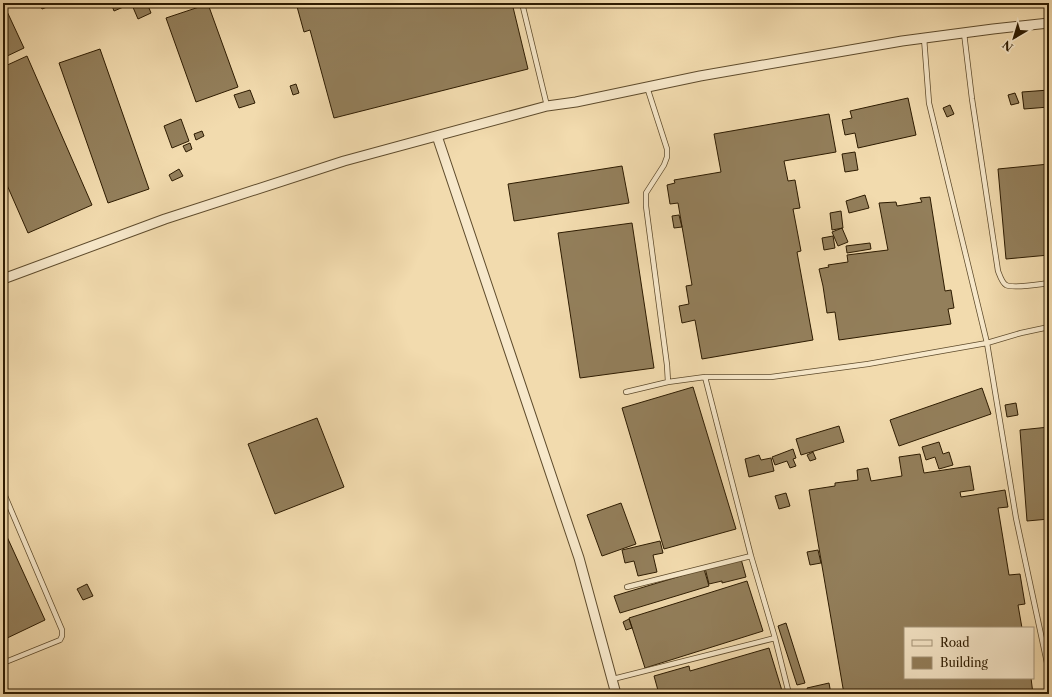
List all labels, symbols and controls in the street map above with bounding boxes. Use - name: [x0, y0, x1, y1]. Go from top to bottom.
- north arrow: [994, 18, 1034, 58]
- text: N: [999, 37, 1016, 54]
- legend: [904, 627, 1034, 679]
- text: Road: [940, 635, 970, 650]
- text: Building: [940, 655, 988, 670]

